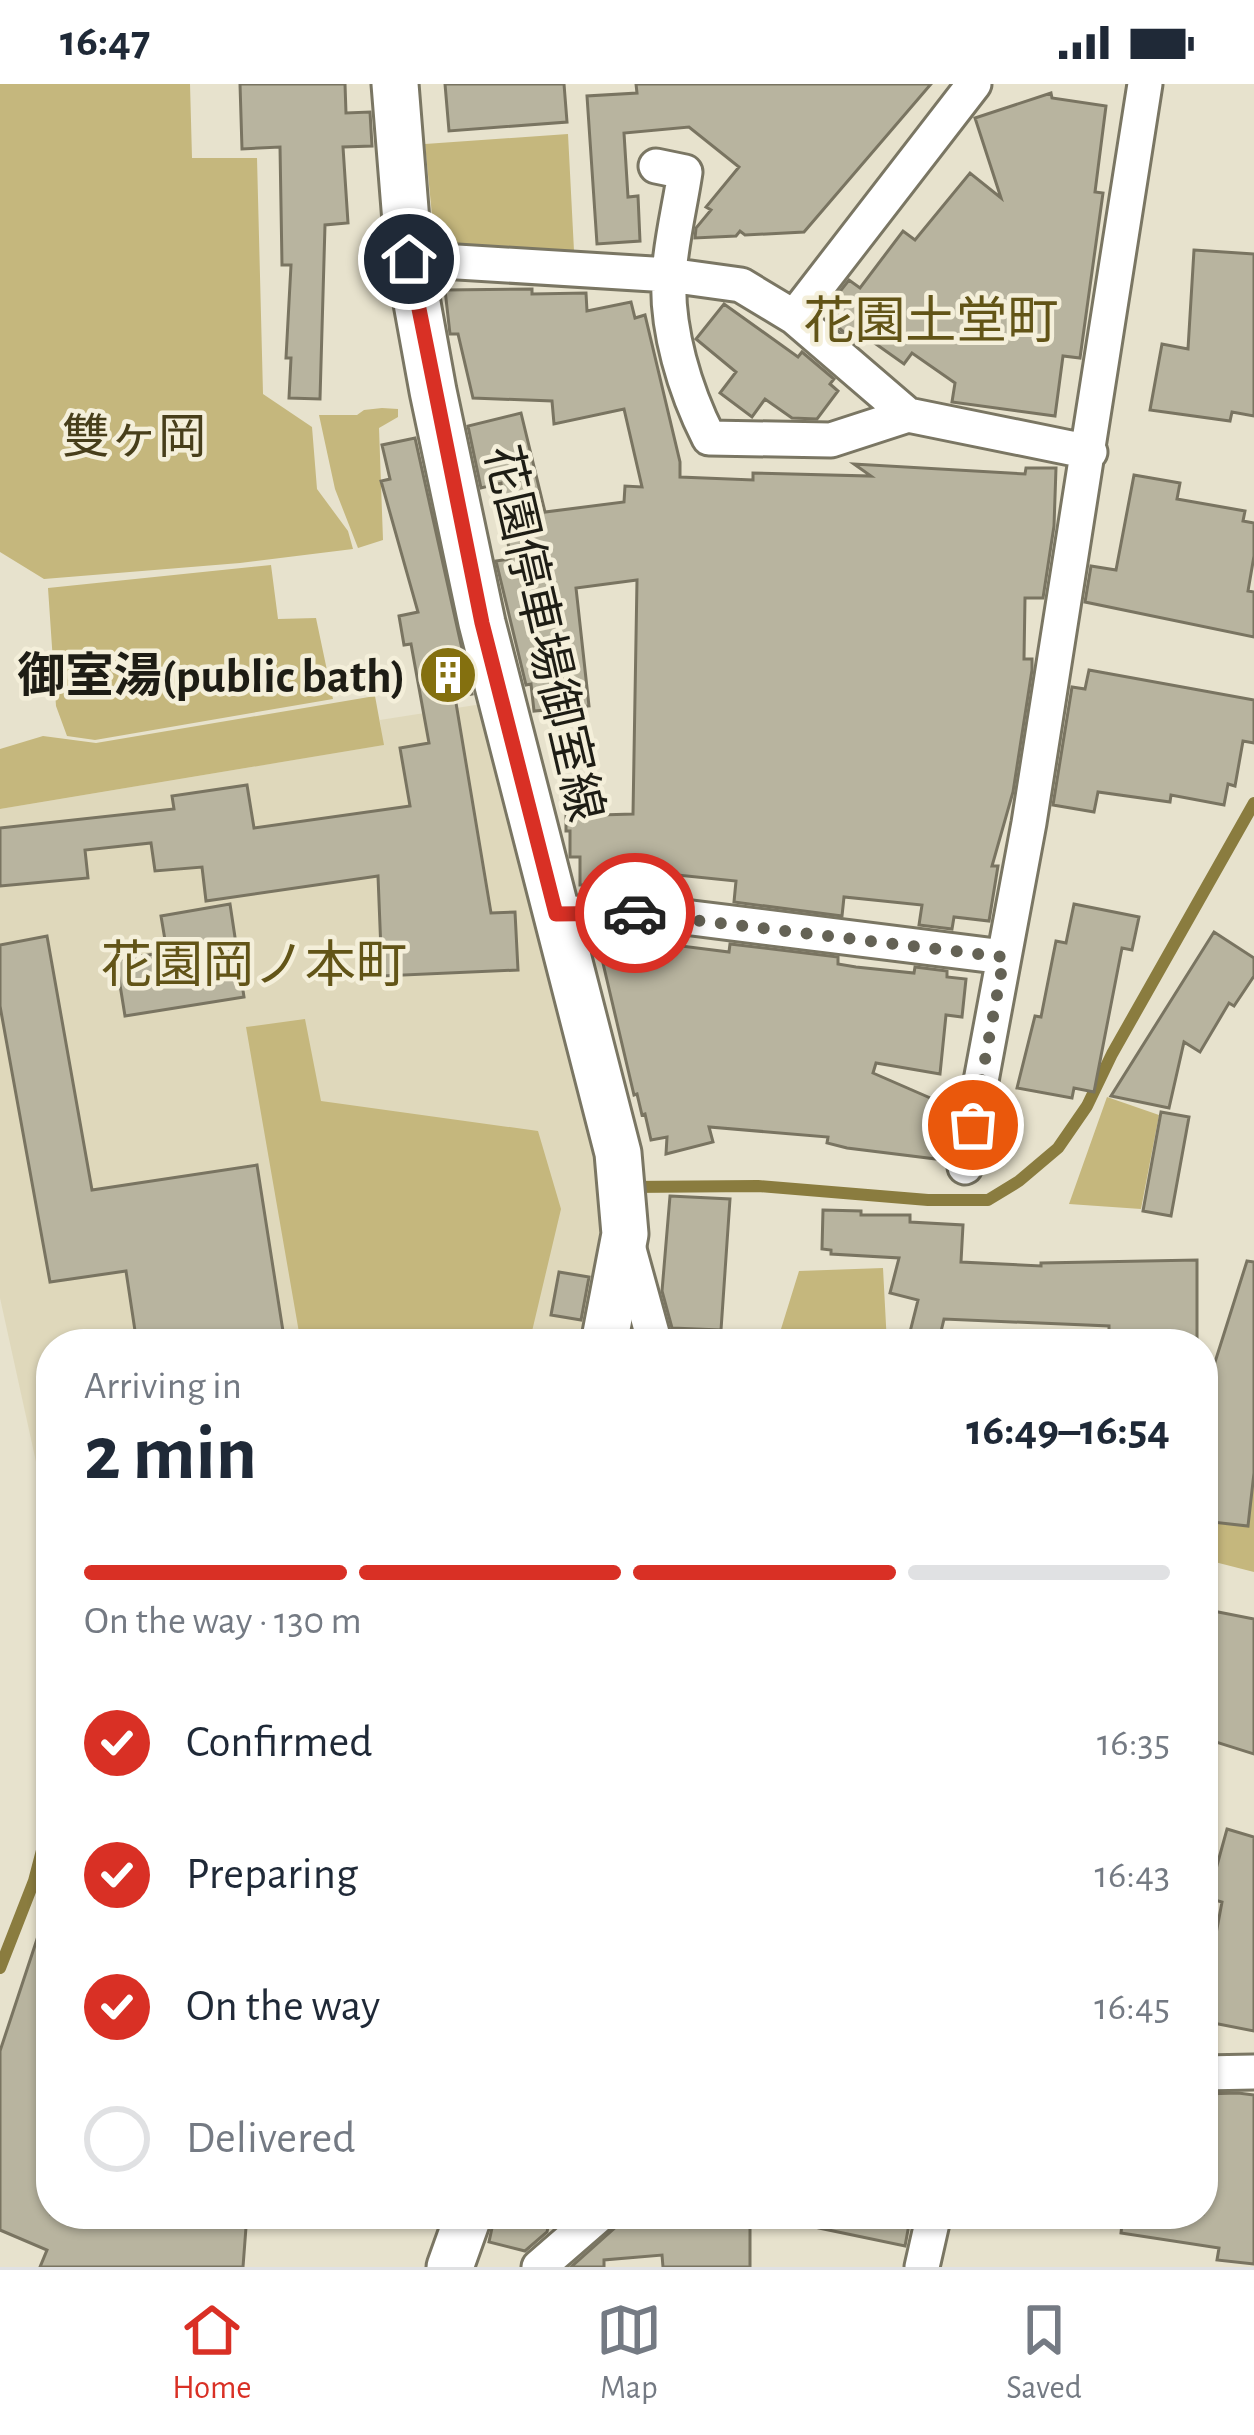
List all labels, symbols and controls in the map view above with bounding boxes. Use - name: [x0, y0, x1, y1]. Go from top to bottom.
- text: 16:47: [60, 19, 150, 64]
- pin: [358, 208, 460, 310]
- icon: home: [376, 226, 442, 292]
- district label: 花園土堂町: [803, 295, 1059, 348]
- park label: 雙ヶ岡: [62, 412, 206, 463]
- street label: 花園停車場御室線: [475, 441, 612, 826]
- building icon: 御室湯(public bath): [417, 644, 479, 706]
- place label: 御室湯(public bath): [18, 651, 406, 702]
- courier: [575, 853, 695, 973]
- icon: car: [602, 880, 668, 946]
- district label: 花園岡ノ本町: [101, 939, 407, 992]
- pin: [922, 1074, 1024, 1176]
- icon: bag: [940, 1092, 1006, 1158]
- text: Arriving in: [84, 1367, 242, 1406]
- text: 16:49–16:54: [966, 1408, 1170, 1453]
- text: 2 min: [84, 1416, 257, 1494]
- text: On the way · 130 m: [84, 1602, 362, 1641]
- icon: check: [84, 1710, 150, 1776]
- text: Confirmed: [186, 1720, 372, 1765]
- text: 16:35: [1097, 1724, 1170, 1763]
- icon: check: [84, 1842, 150, 1908]
- text: Preparing: [186, 1852, 358, 1897]
- text: 16:43: [1094, 1856, 1170, 1895]
- icon: check: [84, 1974, 150, 2040]
- text: On the way: [186, 1984, 380, 2029]
- text: 16:45: [1094, 1988, 1170, 2027]
- text: Delivered: [186, 2116, 355, 2161]
- tab: Home: [172, 2297, 252, 2409]
- tab: Map: [596, 2297, 662, 2409]
- tab: Saved: [1006, 2297, 1082, 2409]

